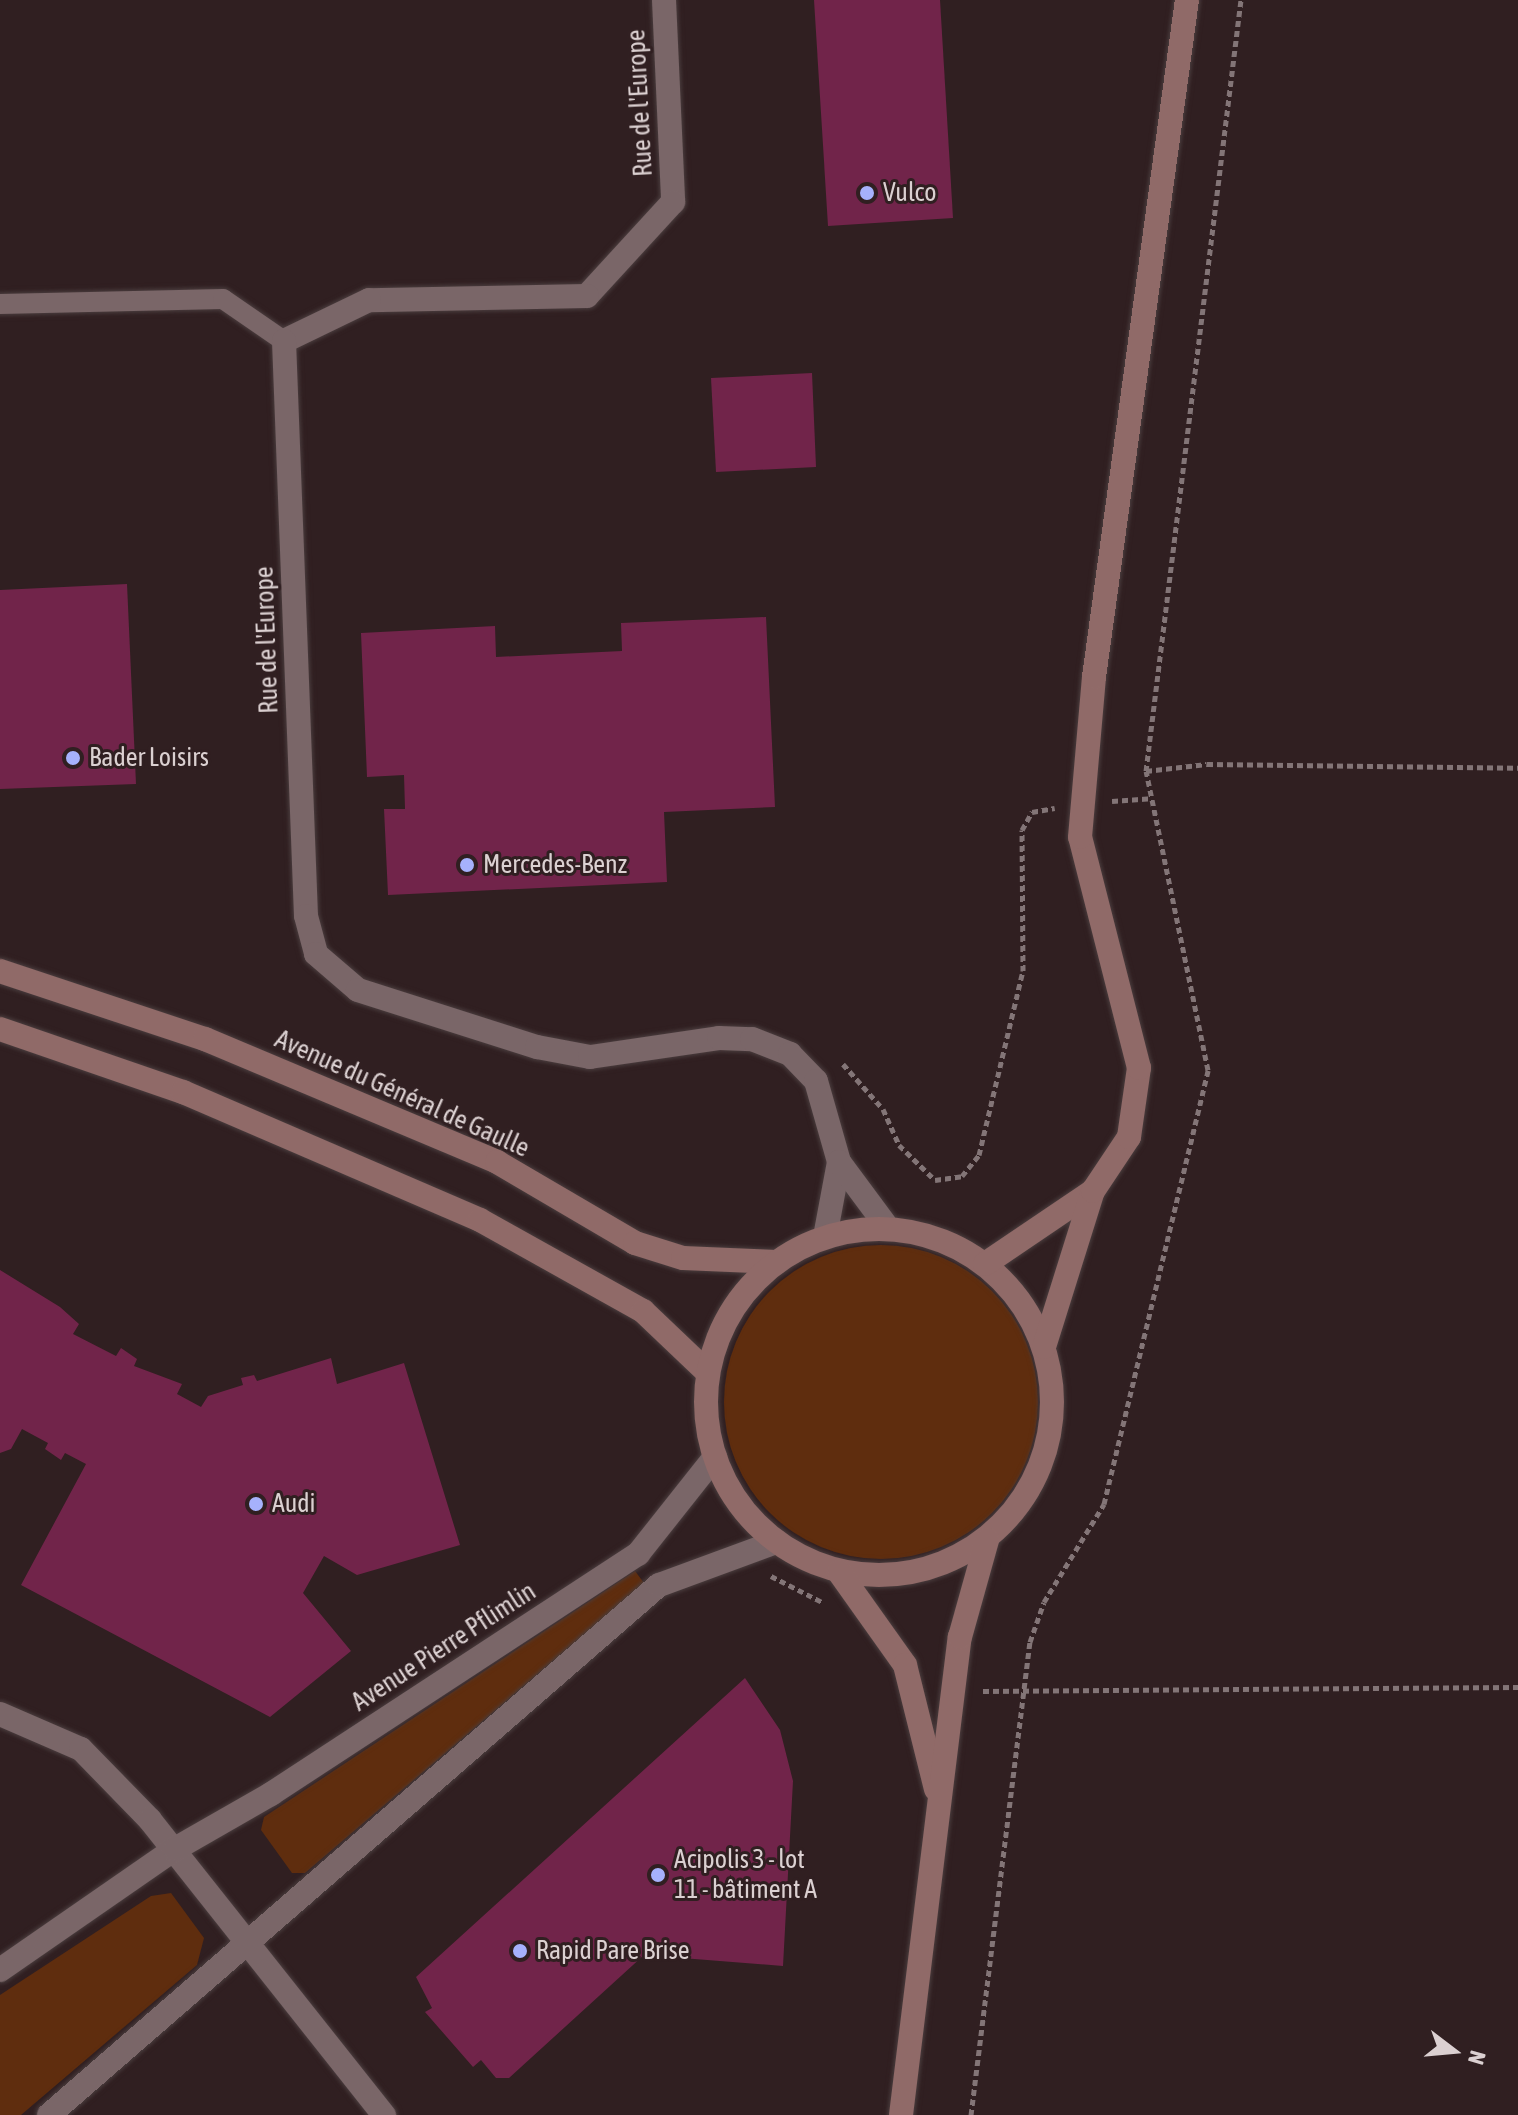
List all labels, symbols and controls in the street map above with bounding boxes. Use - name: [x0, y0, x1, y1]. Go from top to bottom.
- street label: Rue de l'Europe: [621, 29, 659, 177]
- place label: Vulco: [883, 177, 936, 209]
- marker: Vulco: [858, 184, 876, 202]
- street label: Rue de l'Europe: [249, 566, 285, 714]
- place label: Bader Loisirs: [89, 742, 209, 774]
- marker: Bader Loisirs: [64, 749, 82, 767]
- place label: Mercedes-Benz: [483, 849, 627, 881]
- marker: Mercedes-Benz: [458, 856, 476, 874]
- street label: Avenue du Général de Gaulle: [270, 1024, 534, 1164]
- place label: Audi: [272, 1488, 316, 1520]
- marker: Audi: [247, 1495, 265, 1513]
- street label: Avenue Pierre Pflimlin: [346, 1576, 542, 1718]
- place label: Acipolis 3 - lot 11 - bâtiment A: [674, 1844, 817, 1906]
- marker: Acipolis 3 - lot 11 - bâtiment A: [649, 1866, 667, 1884]
- place label: Rapid Pare Brise: [536, 1935, 690, 1967]
- marker: Rapid Pare Brise: [511, 1942, 529, 1960]
- north arrow: [1414, 2011, 1494, 2091]
- text: N: [1463, 2048, 1491, 2067]

